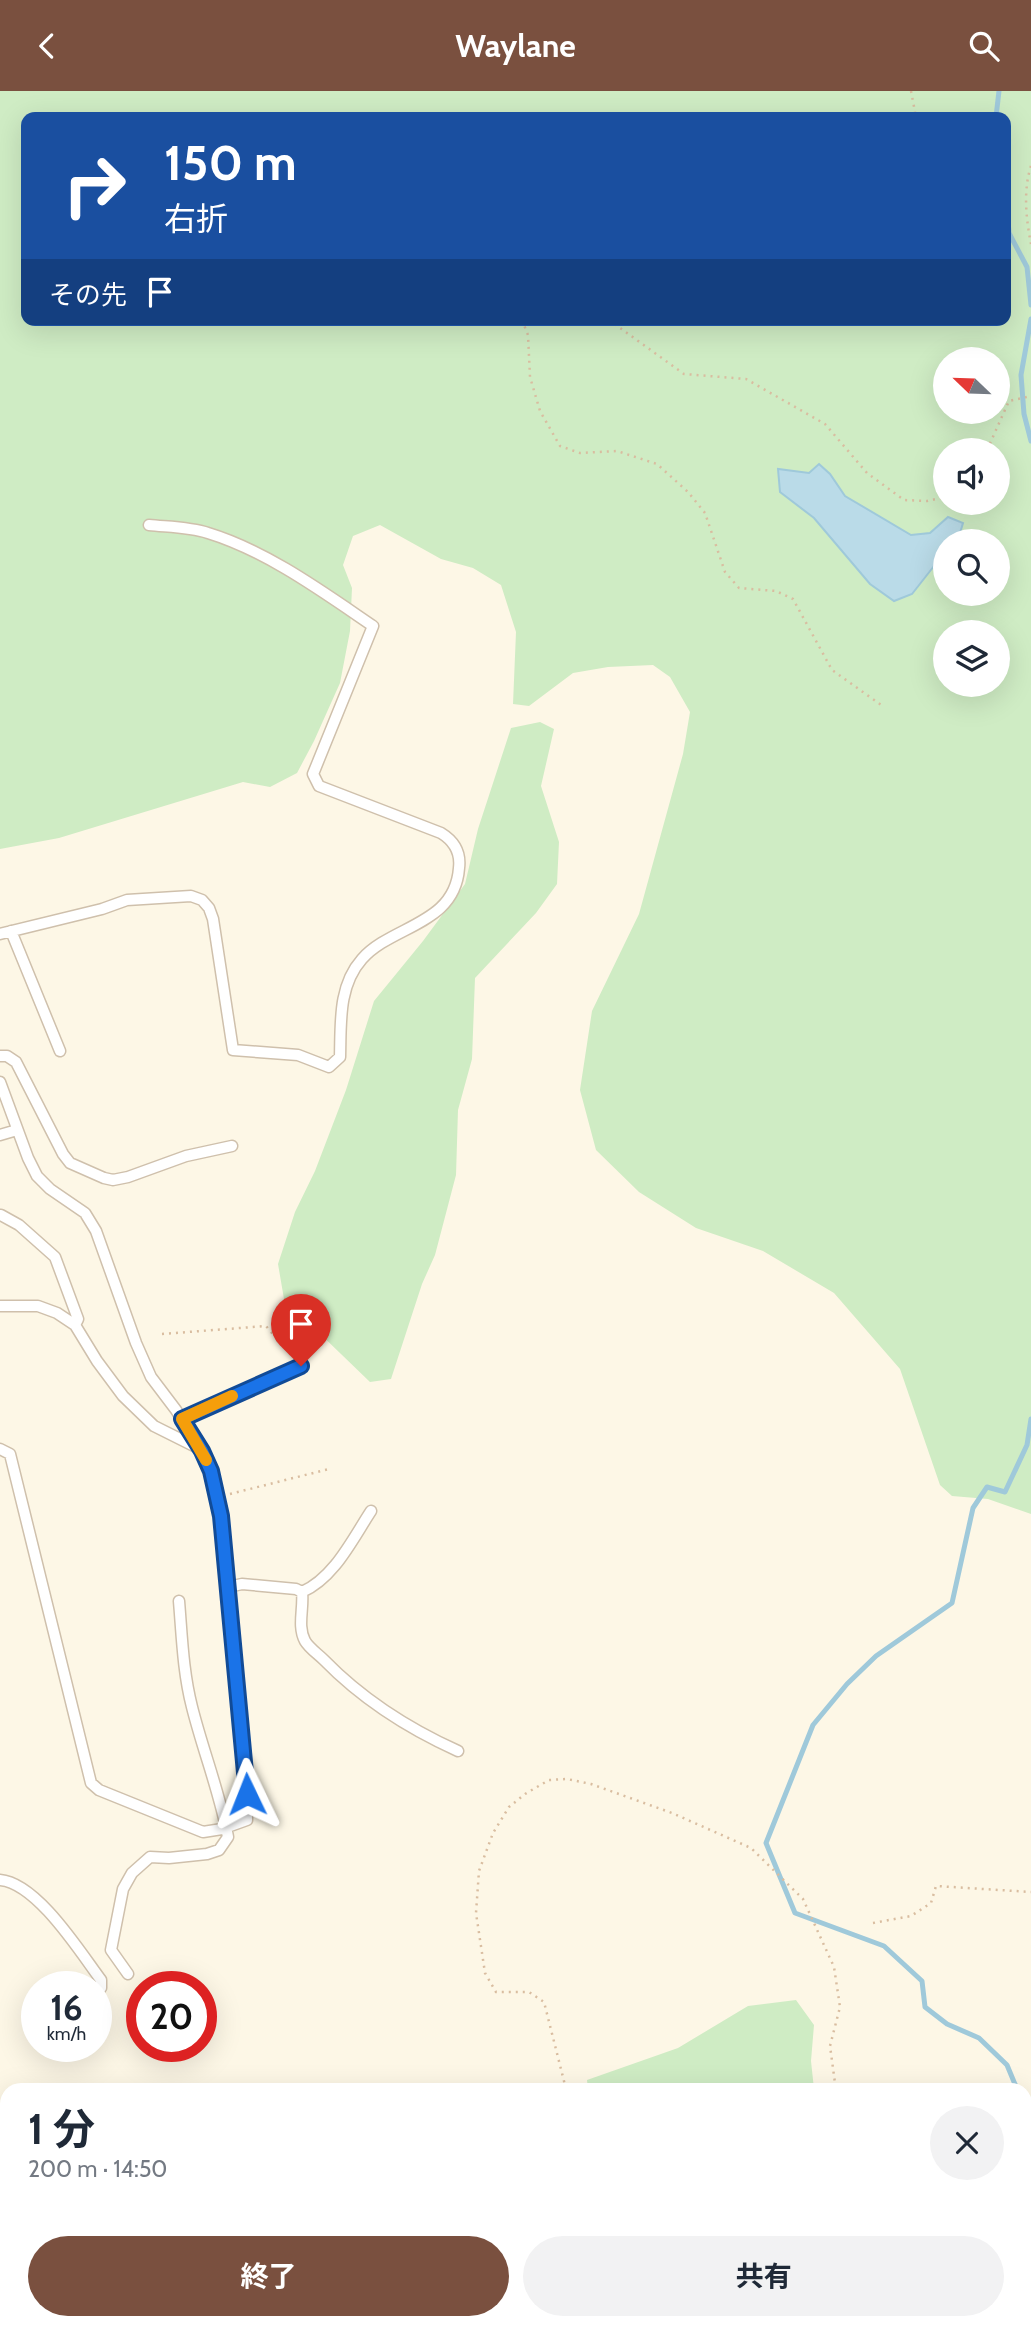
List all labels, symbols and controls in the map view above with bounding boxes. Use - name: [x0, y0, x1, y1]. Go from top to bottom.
- text: Waylane: [455, 26, 576, 65]
- icon: back: [28, 27, 66, 65]
- icon: search: [965, 27, 1003, 65]
- text: 150 m: [164, 133, 297, 192]
- icon: right: [49, 140, 140, 231]
- text: 右折: [164, 199, 228, 238]
- icon: arrive: [141, 273, 179, 311]
- text: その先: [49, 279, 127, 311]
- north arrow: [933, 347, 1010, 423]
- map controls: [933, 347, 1010, 697]
- button: sound: [933, 438, 1010, 515]
- button: search: [933, 529, 1010, 606]
- button: layers: [933, 620, 1010, 697]
- pin: [271, 1294, 331, 1366]
- icon: arrive: [282, 1305, 320, 1343]
- position arrow: [210, 1757, 284, 1831]
- speed limit sign: 20: [126, 1971, 217, 2062]
- text: 16: [50, 1986, 83, 2029]
- text: km/h: [47, 2023, 86, 2045]
- text: 1 分: [28, 2103, 95, 2155]
- button: close: [930, 2106, 1004, 2180]
- text: 200 m · 14:50: [28, 2155, 167, 2183]
- button: 終了: [28, 2236, 509, 2316]
- button: 共有: [523, 2236, 1004, 2316]

